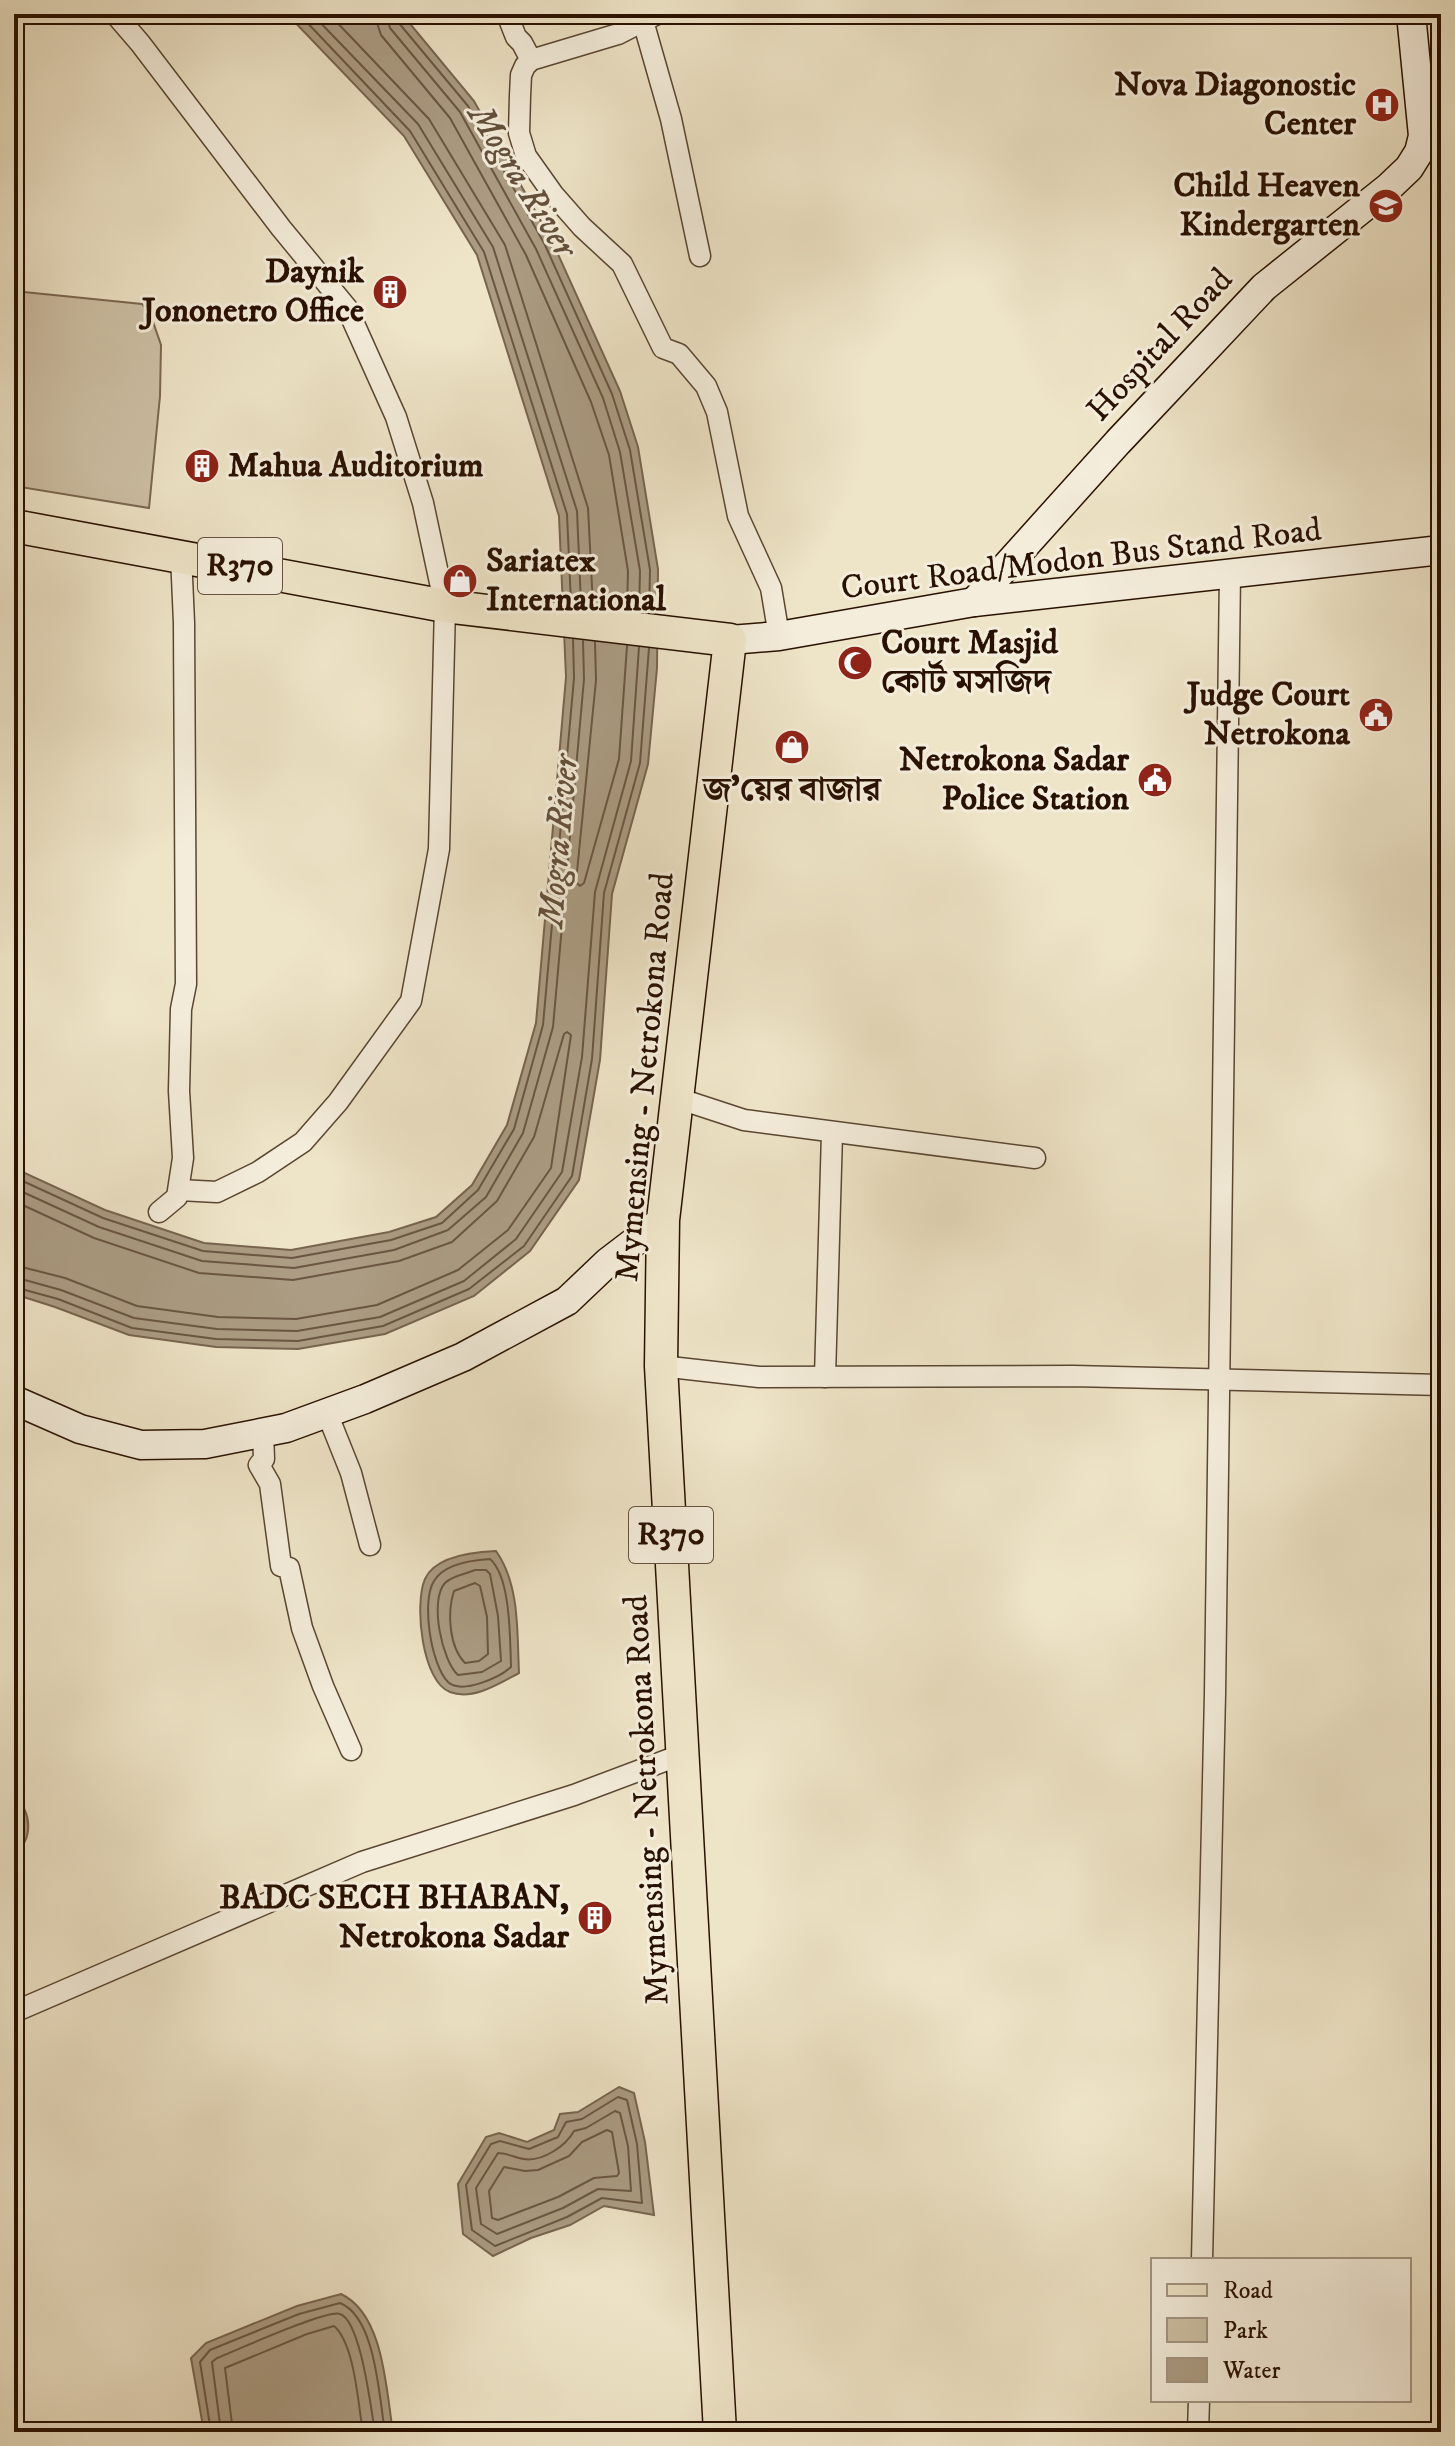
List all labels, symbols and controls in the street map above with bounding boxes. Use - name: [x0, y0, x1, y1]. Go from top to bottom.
- place label: Nova Diagonostic Center: [1114, 64, 1356, 145]
- hospital icon: Nova Diagonostic Center: [1363, 86, 1401, 124]
- water label: Mogra River: [456, 94, 588, 269]
- place label: Child Heaven Kindergarten: [1173, 165, 1360, 246]
- school or university icon: Child Heaven Kindergarten: [1367, 187, 1405, 225]
- place label: Daynik Jononetro Office: [138, 251, 365, 332]
- street label: Hospital Road: [1078, 259, 1242, 431]
- building icon: Daynik Jononetro Office: [371, 273, 409, 311]
- place label: Mahua Auditorium: [228, 445, 484, 487]
- building icon: Mahua Auditorium: [183, 447, 221, 485]
- street label: Court Road/Modon Bus Stand Road: [838, 509, 1324, 609]
- road number: R370: [198, 538, 282, 594]
- place label: Sariatex International: [486, 540, 667, 621]
- shop icon: Sariatex International: [441, 562, 479, 600]
- place label: Court Masjid কোর্ট মসজিদ: [881, 622, 1059, 703]
- mosque icon: Court Masjid কোর্ট মসজিদ: [836, 644, 874, 682]
- place label: Judge Court Netrokona: [1183, 674, 1351, 755]
- public building icon: Judge Court Netrokona: [1357, 696, 1395, 734]
- shop icon: জ'‌য়‌ের বাজার: [773, 728, 811, 766]
- place label: Netrokona Sadar Police Station: [899, 739, 1129, 820]
- water label: Mogra River: [529, 750, 589, 932]
- public building icon: Netrokona Sadar Police Station: [1136, 761, 1174, 799]
- place label: জ'‌য়‌ের বাজার: [701, 769, 883, 811]
- street label: Mymensing - Netrokona Road: [606, 871, 684, 1283]
- road number: R370: [629, 1507, 713, 1563]
- street label: Mymensing - Netrokona Road: [615, 1594, 679, 2006]
- place label: BADC SECH BHABAN, Netrokona Sadar: [219, 1877, 569, 1958]
- building icon: BADC SECH BHABAN, Netrokona Sadar: [576, 1899, 614, 1937]
- legend: [1151, 2258, 1411, 2402]
- text: Road: [1223, 2276, 1273, 2306]
- text: Park: [1223, 2316, 1268, 2346]
- text: Water: [1222, 2356, 1280, 2386]

